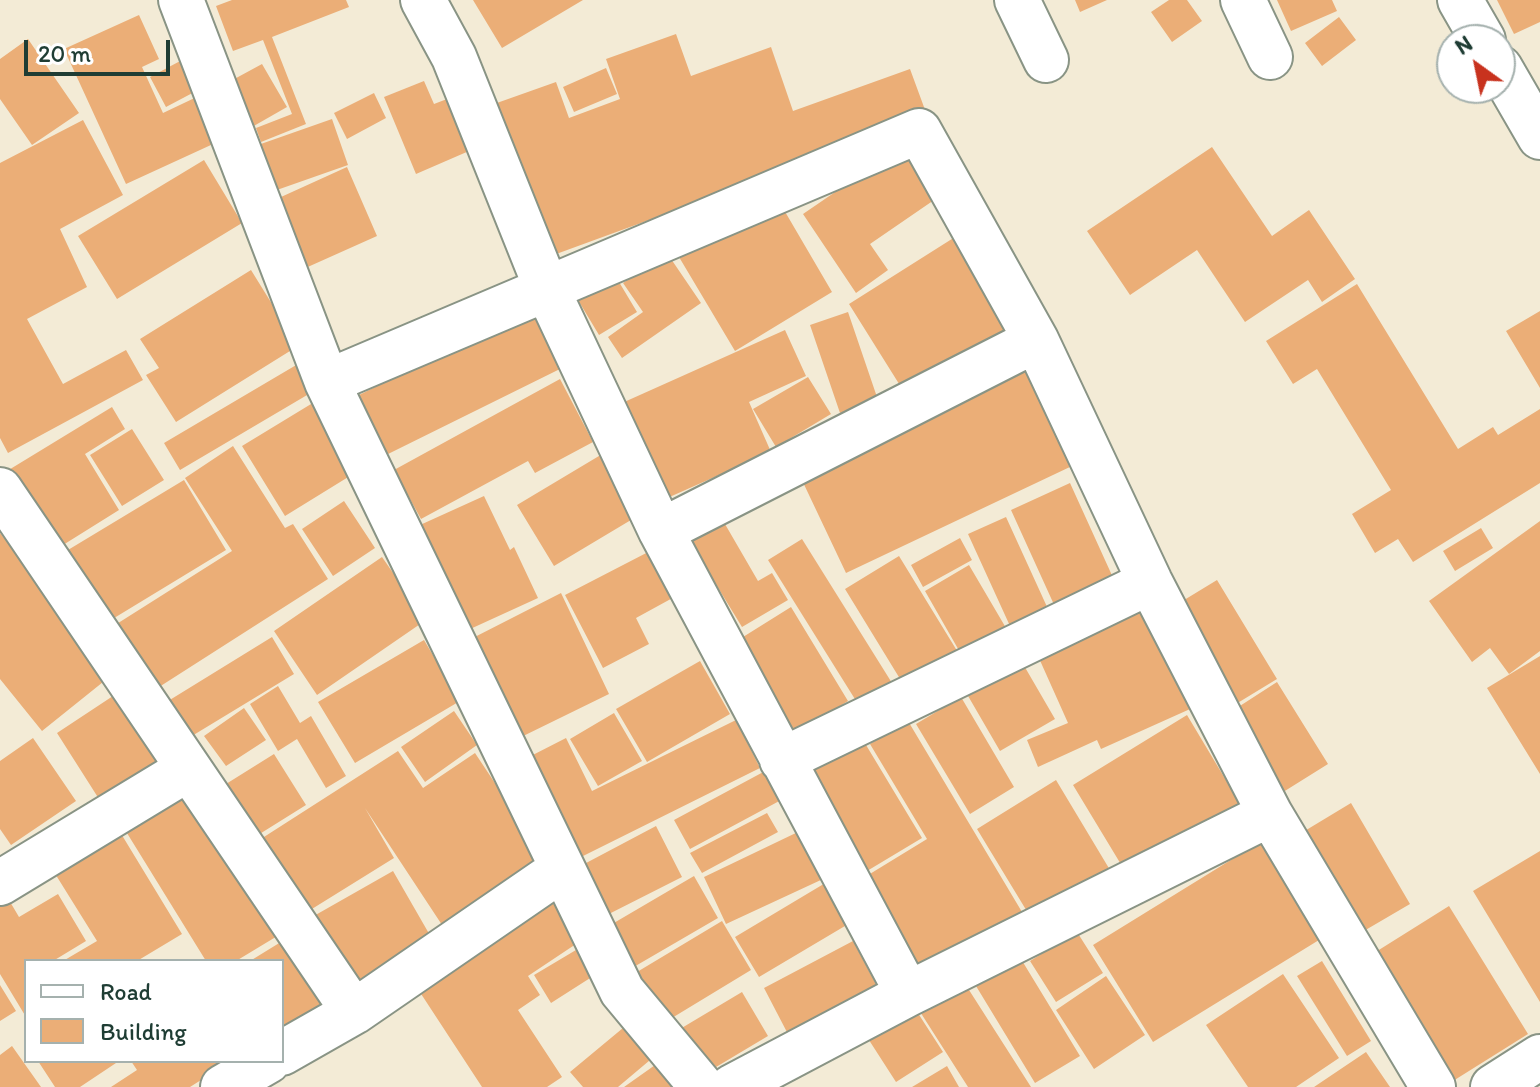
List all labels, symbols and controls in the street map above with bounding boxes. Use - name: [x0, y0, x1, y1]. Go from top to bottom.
- scale bar: [28, 24, 174, 74]
- north arrow: [1436, 24, 1516, 104]
- text: N: [1450, 30, 1477, 61]
- text: 20 m: [38, 39, 91, 68]
- legend: [24, 959, 284, 1063]
- text: Road: [100, 977, 152, 1006]
- text: Building: [100, 1017, 187, 1046]

